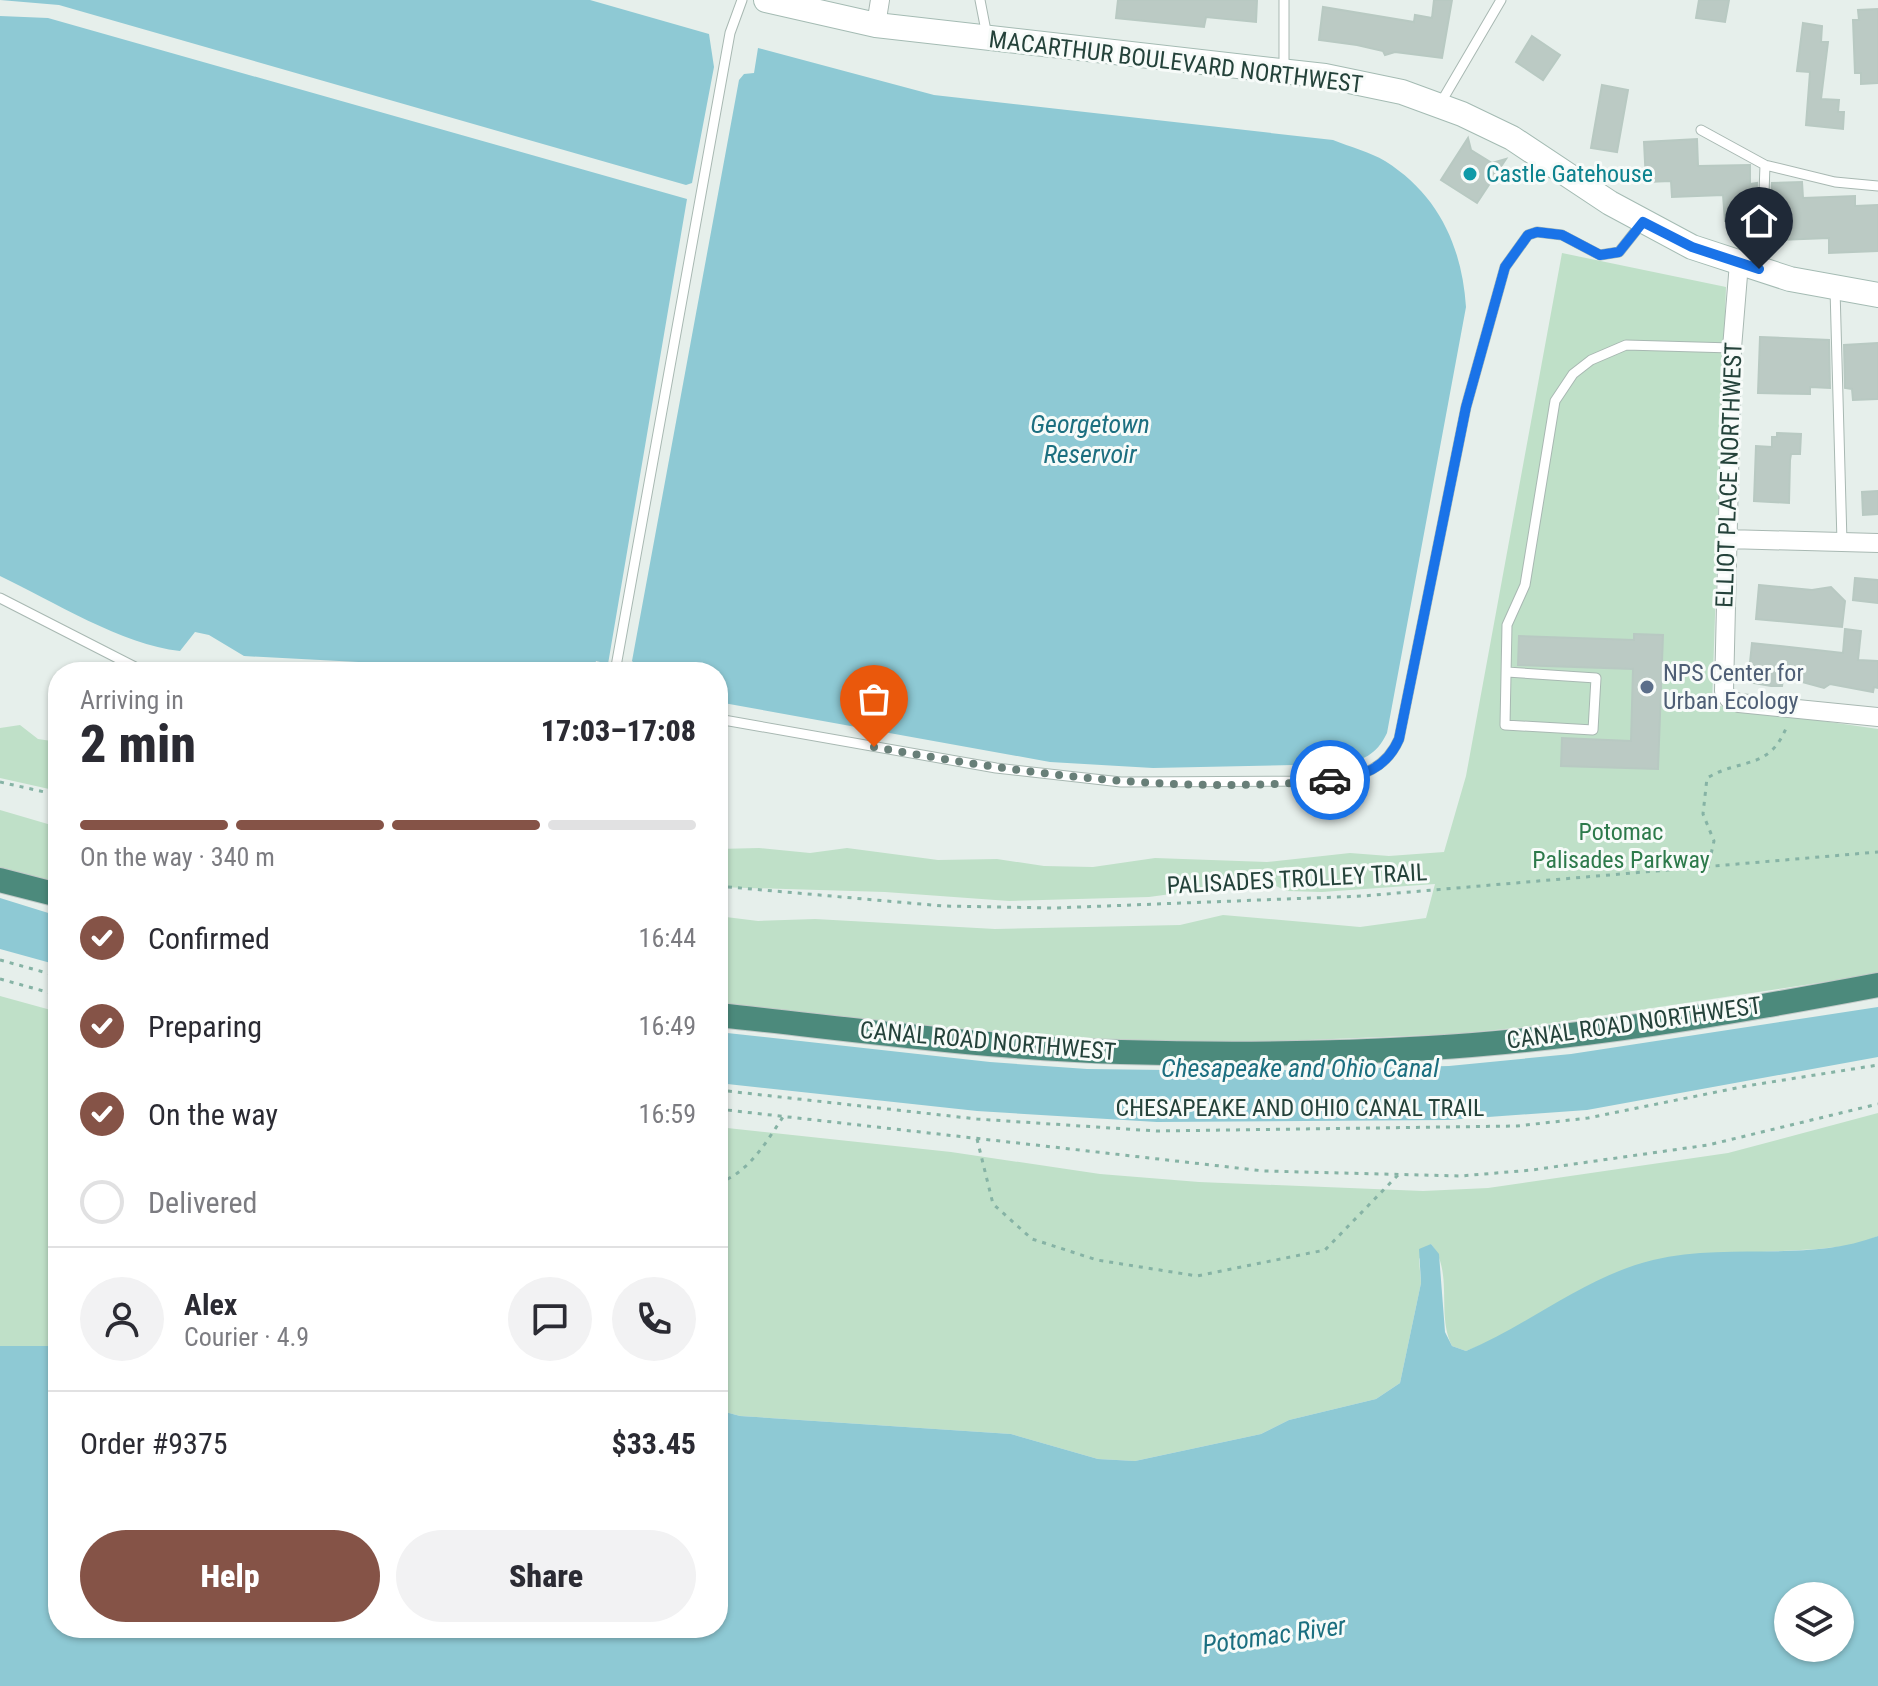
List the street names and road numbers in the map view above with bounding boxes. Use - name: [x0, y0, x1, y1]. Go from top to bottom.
- street label: MACARTHUR BOULEVARD NORTHWEST: [987, 25, 1365, 99]
- street label: ELLIOT PLACE NORTHWEST: [1710, 342, 1748, 608]
- street label: PALISADES TROLLEY TRAIL: [1166, 858, 1428, 900]
- street label: CANAL ROAD NORTHWEST: [1505, 991, 1763, 1055]
- street label: CANAL ROAD NORTHWEST: [859, 1016, 1117, 1066]
- street label: CHESAPEAKE AND OHIO CANAL TRAIL: [1116, 1094, 1484, 1122]

